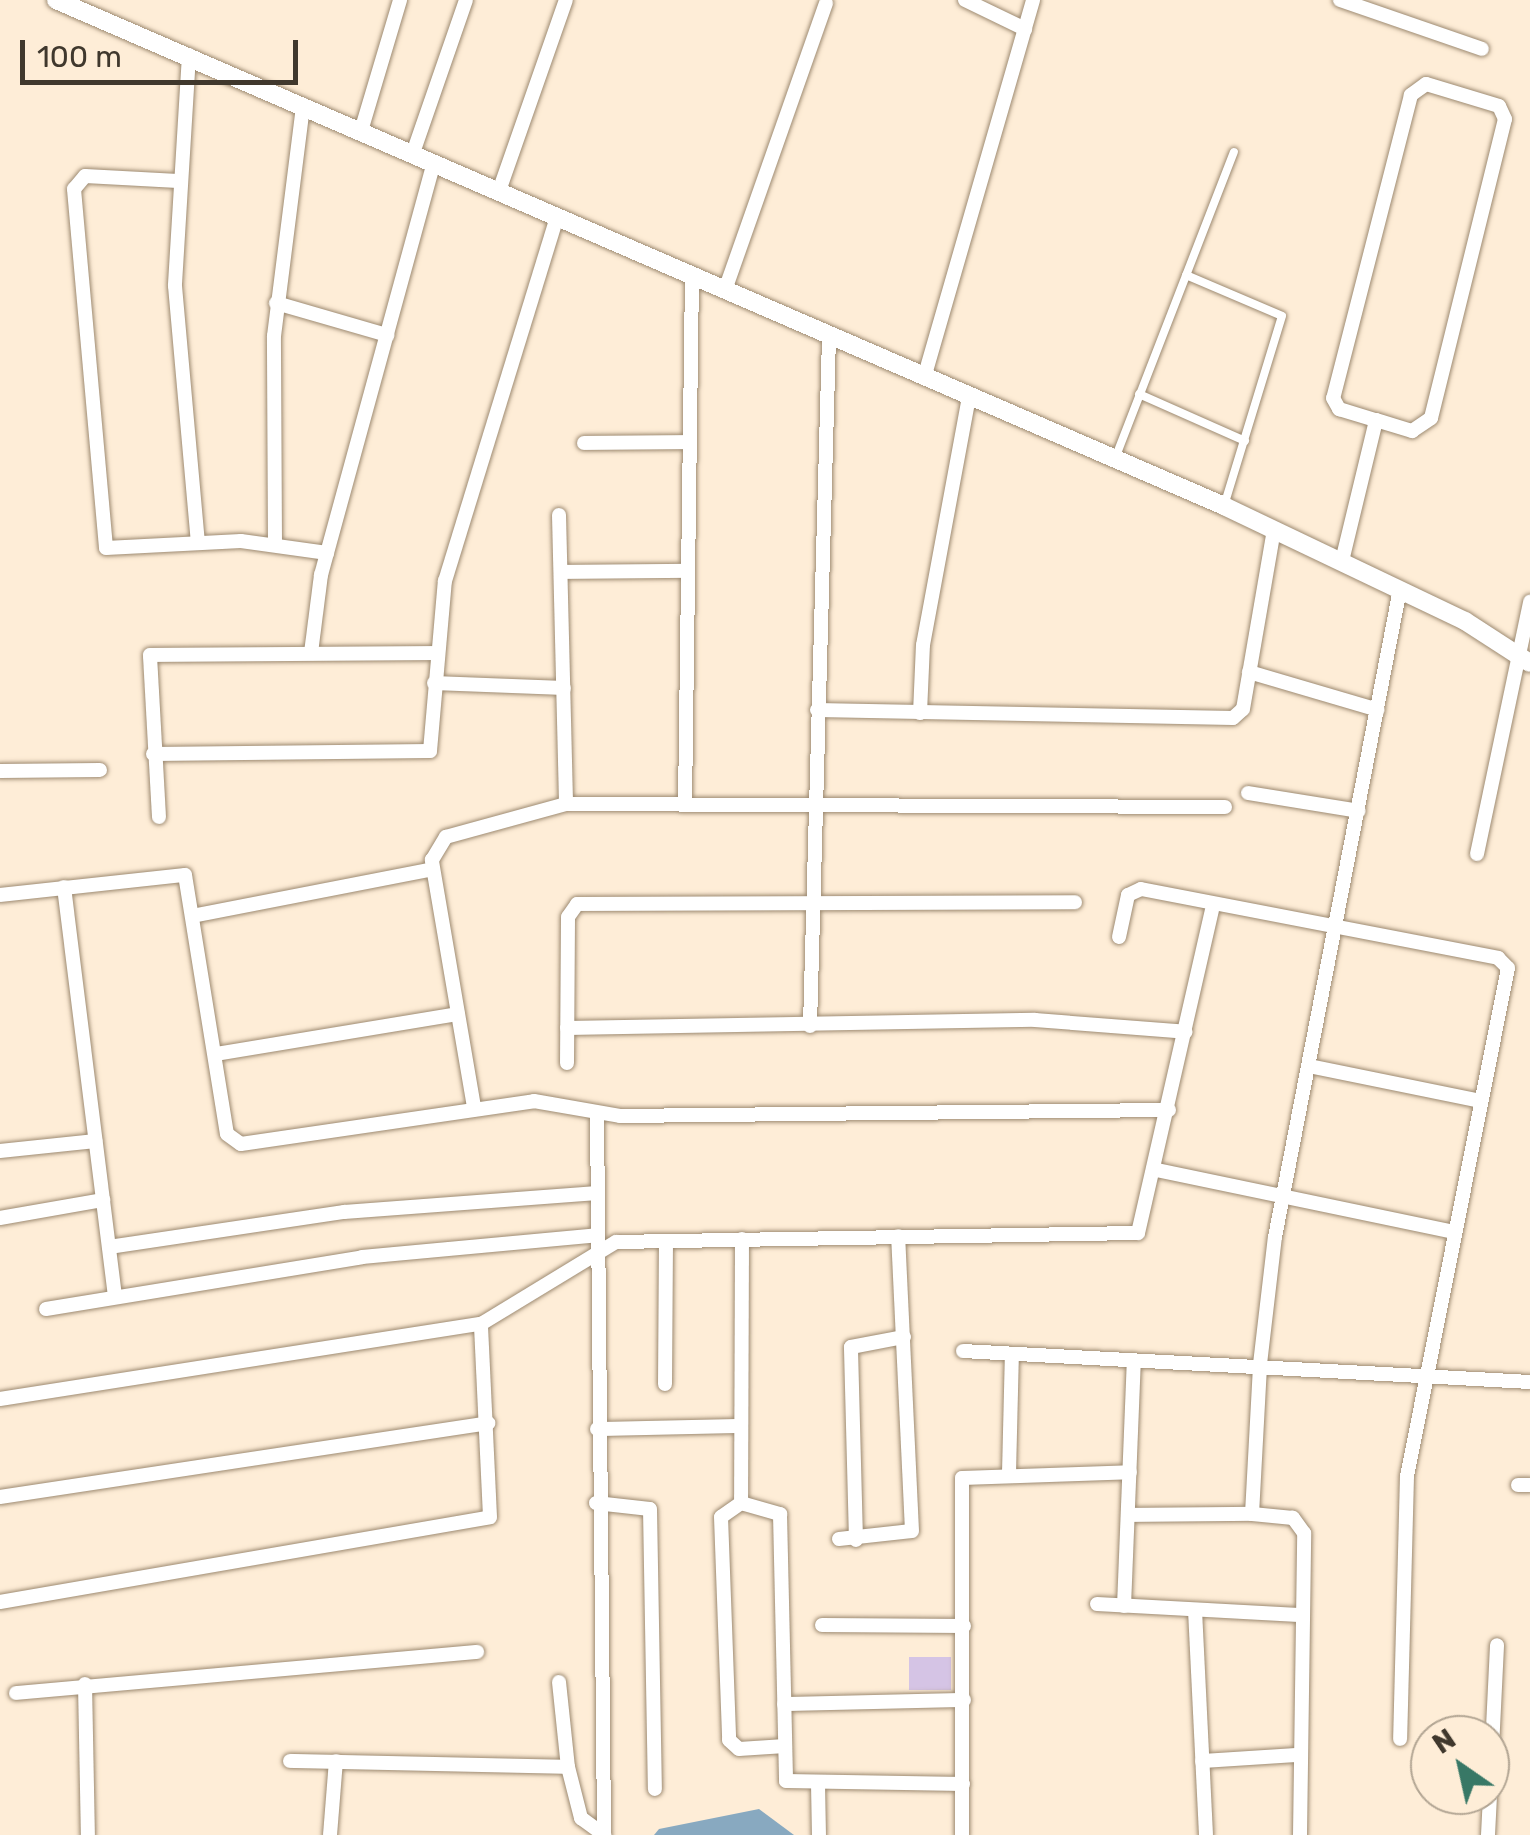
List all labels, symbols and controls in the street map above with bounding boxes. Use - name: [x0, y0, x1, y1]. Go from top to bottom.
- scale bar: [25, 20, 302, 82]
- text: 100 m: [37, 39, 122, 75]
- north arrow: [1410, 1715, 1510, 1815]
- text: N: [1426, 1722, 1462, 1761]

